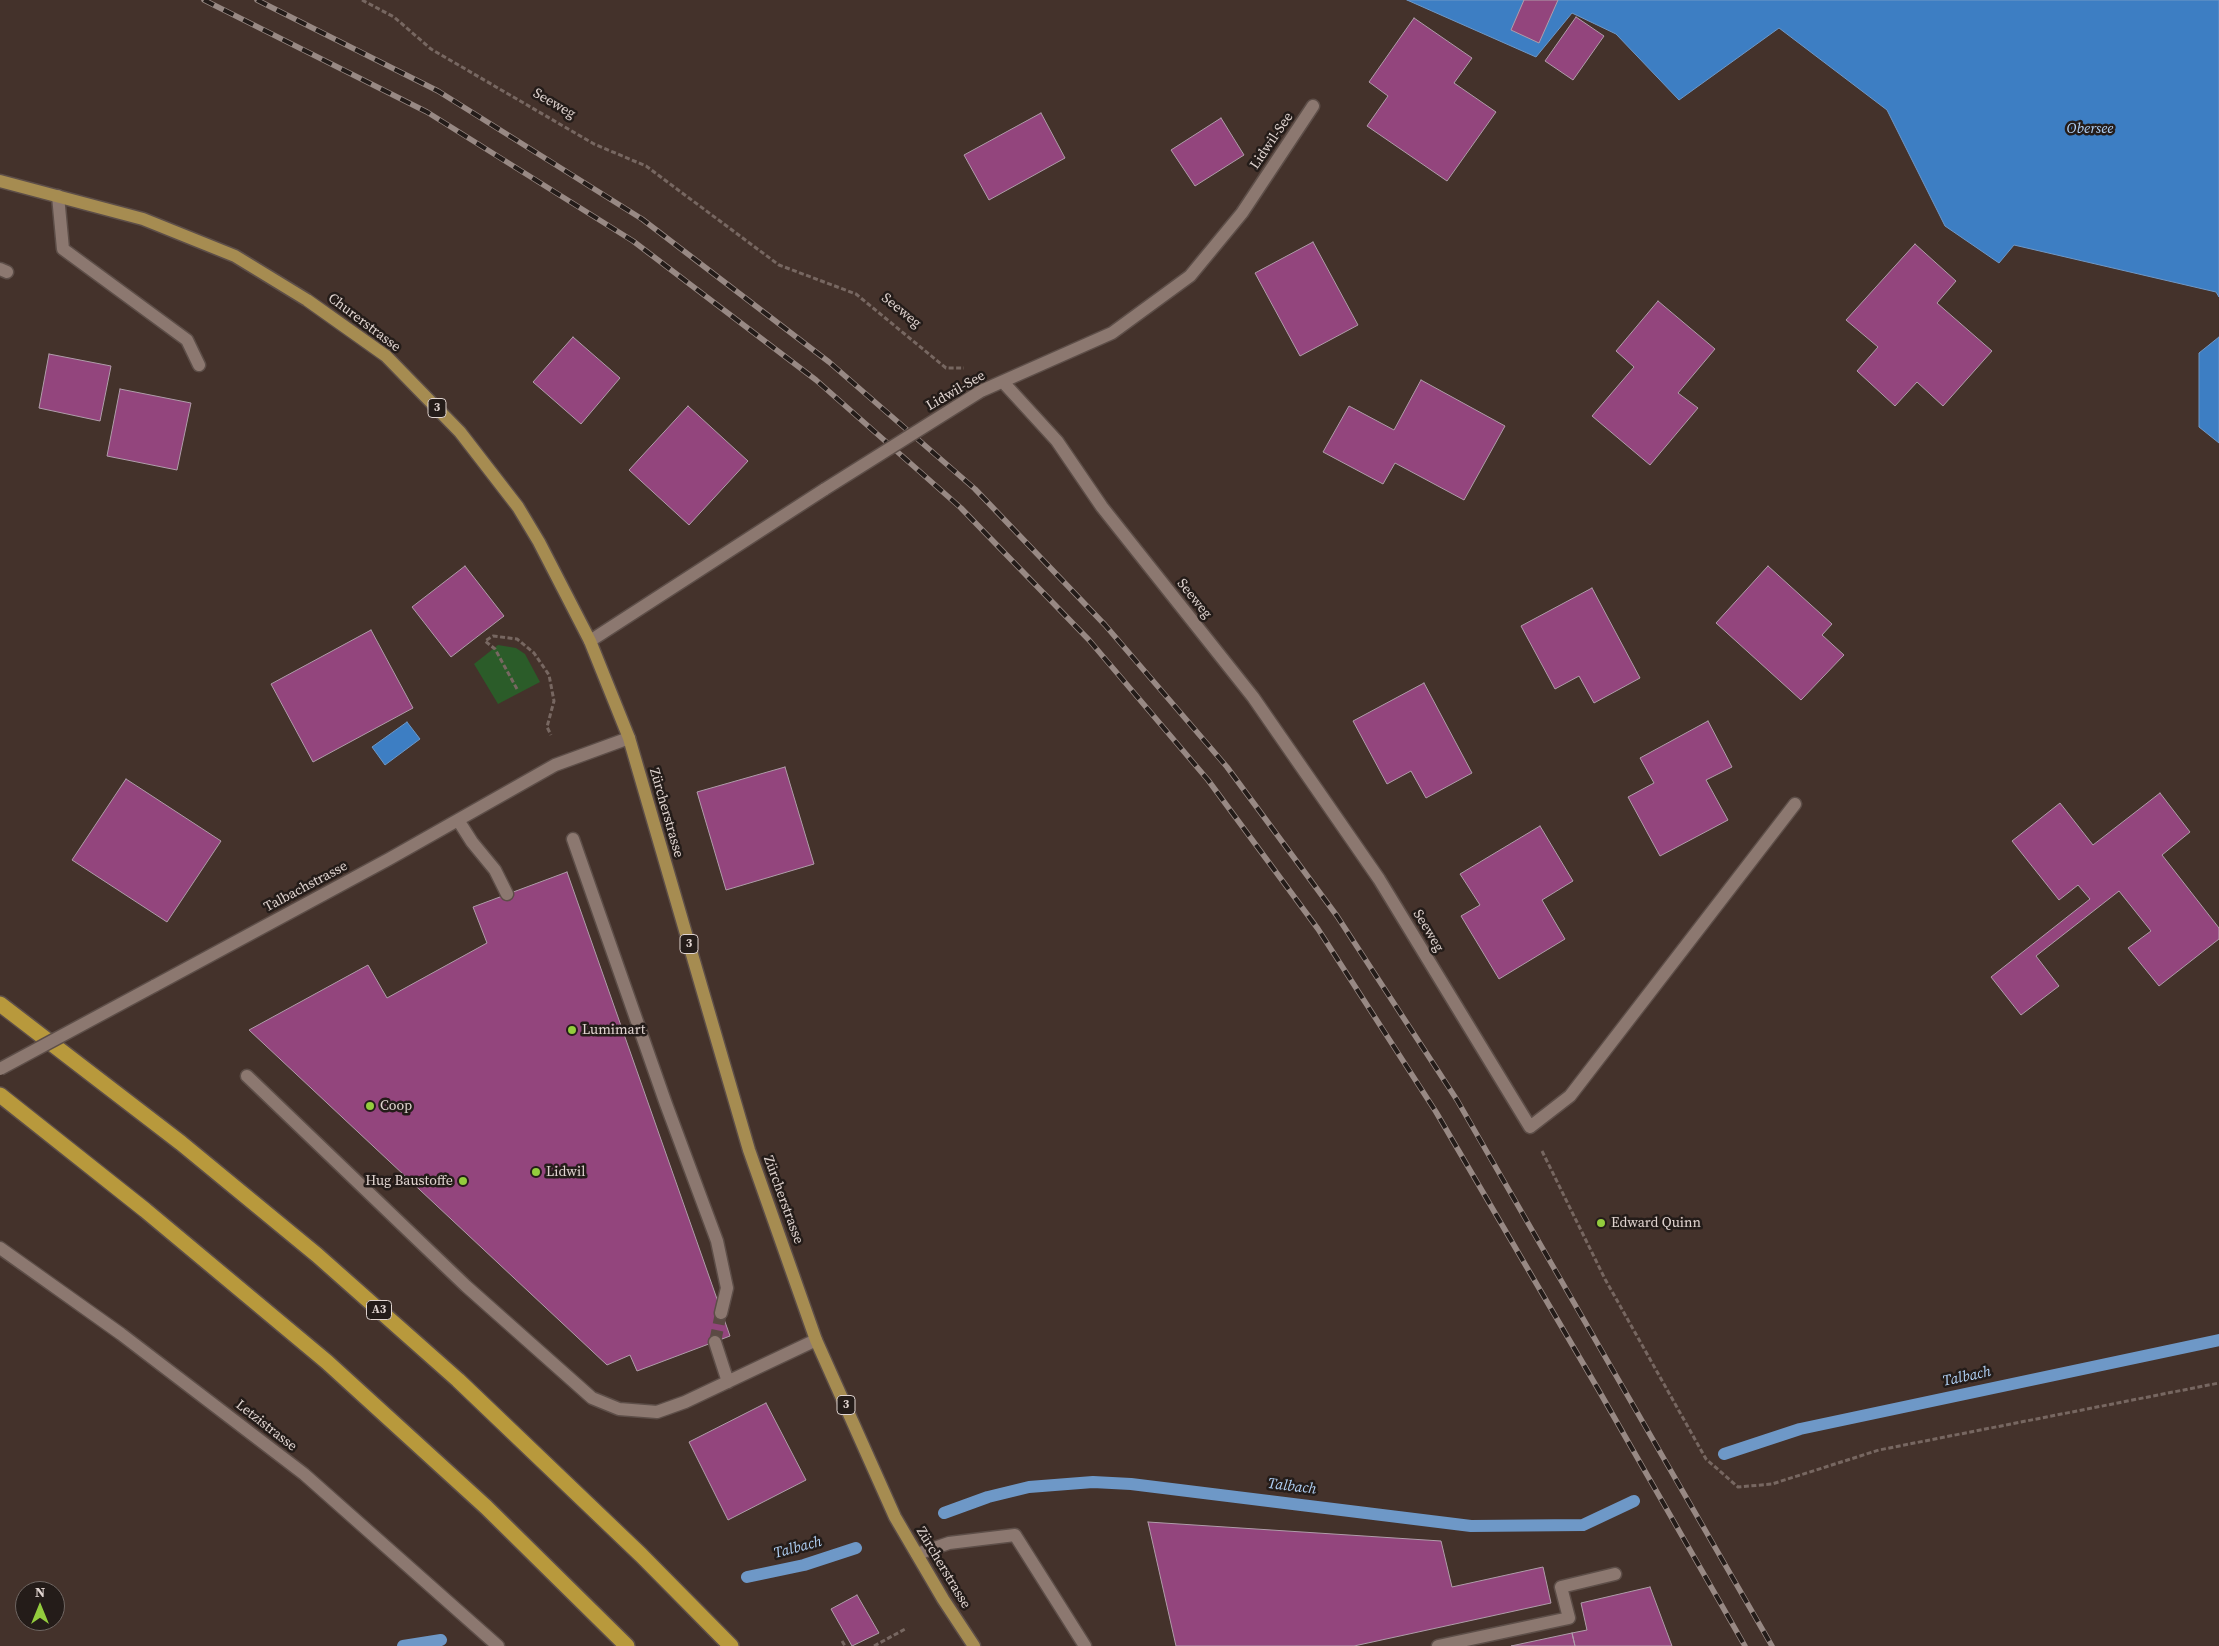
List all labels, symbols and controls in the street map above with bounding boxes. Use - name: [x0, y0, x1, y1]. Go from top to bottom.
- street label: Seeweg: [530, 85, 578, 123]
- street label: Lidwil-See: [1247, 109, 1297, 173]
- water label: Obersee: [2067, 120, 2113, 138]
- street label: Churerstrasse: [324, 290, 404, 356]
- street label: Seeweg: [878, 290, 924, 332]
- street label: Lidwil-See: [924, 367, 988, 415]
- road number: 3: [428, 398, 446, 418]
- street label: Seeweg: [1173, 576, 1215, 622]
- street label: Zürcherstrasse: [645, 766, 687, 860]
- street label: Talbachstrasse: [261, 858, 351, 916]
- street label: Seeweg: [1409, 907, 1447, 955]
- road number: 3: [680, 934, 698, 954]
- place label: Lumimart: [582, 1022, 645, 1038]
- marker: Lumimart: [566, 1024, 578, 1036]
- place label: Coop: [380, 1098, 412, 1114]
- marker: Coop: [364, 1100, 376, 1112]
- street label: Zürcherstrasse: [759, 1154, 807, 1246]
- place label: Lidwil: [546, 1164, 585, 1180]
- marker: Lidwil: [530, 1166, 542, 1178]
- place label: Hug Baustoffe: [365, 1173, 453, 1189]
- marker: Hug Baustoffe: [457, 1175, 469, 1187]
- place label: Edward Quinn: [1611, 1215, 1701, 1231]
- marker: Edward Quinn: [1595, 1217, 1607, 1229]
- road number: A3: [366, 1300, 392, 1320]
- water label: Talbach: [1941, 1363, 1993, 1391]
- road number: 3: [837, 1396, 855, 1414]
- street label: Letzistrasse: [232, 1397, 300, 1455]
- water label: Talbach: [1267, 1475, 1317, 1499]
- street label: Zürcherstrasse: [912, 1524, 974, 1612]
- water label: Talbach: [772, 1533, 824, 1563]
- north arrow: [15, 1581, 65, 1631]
- text: N: [35, 1582, 45, 1602]

